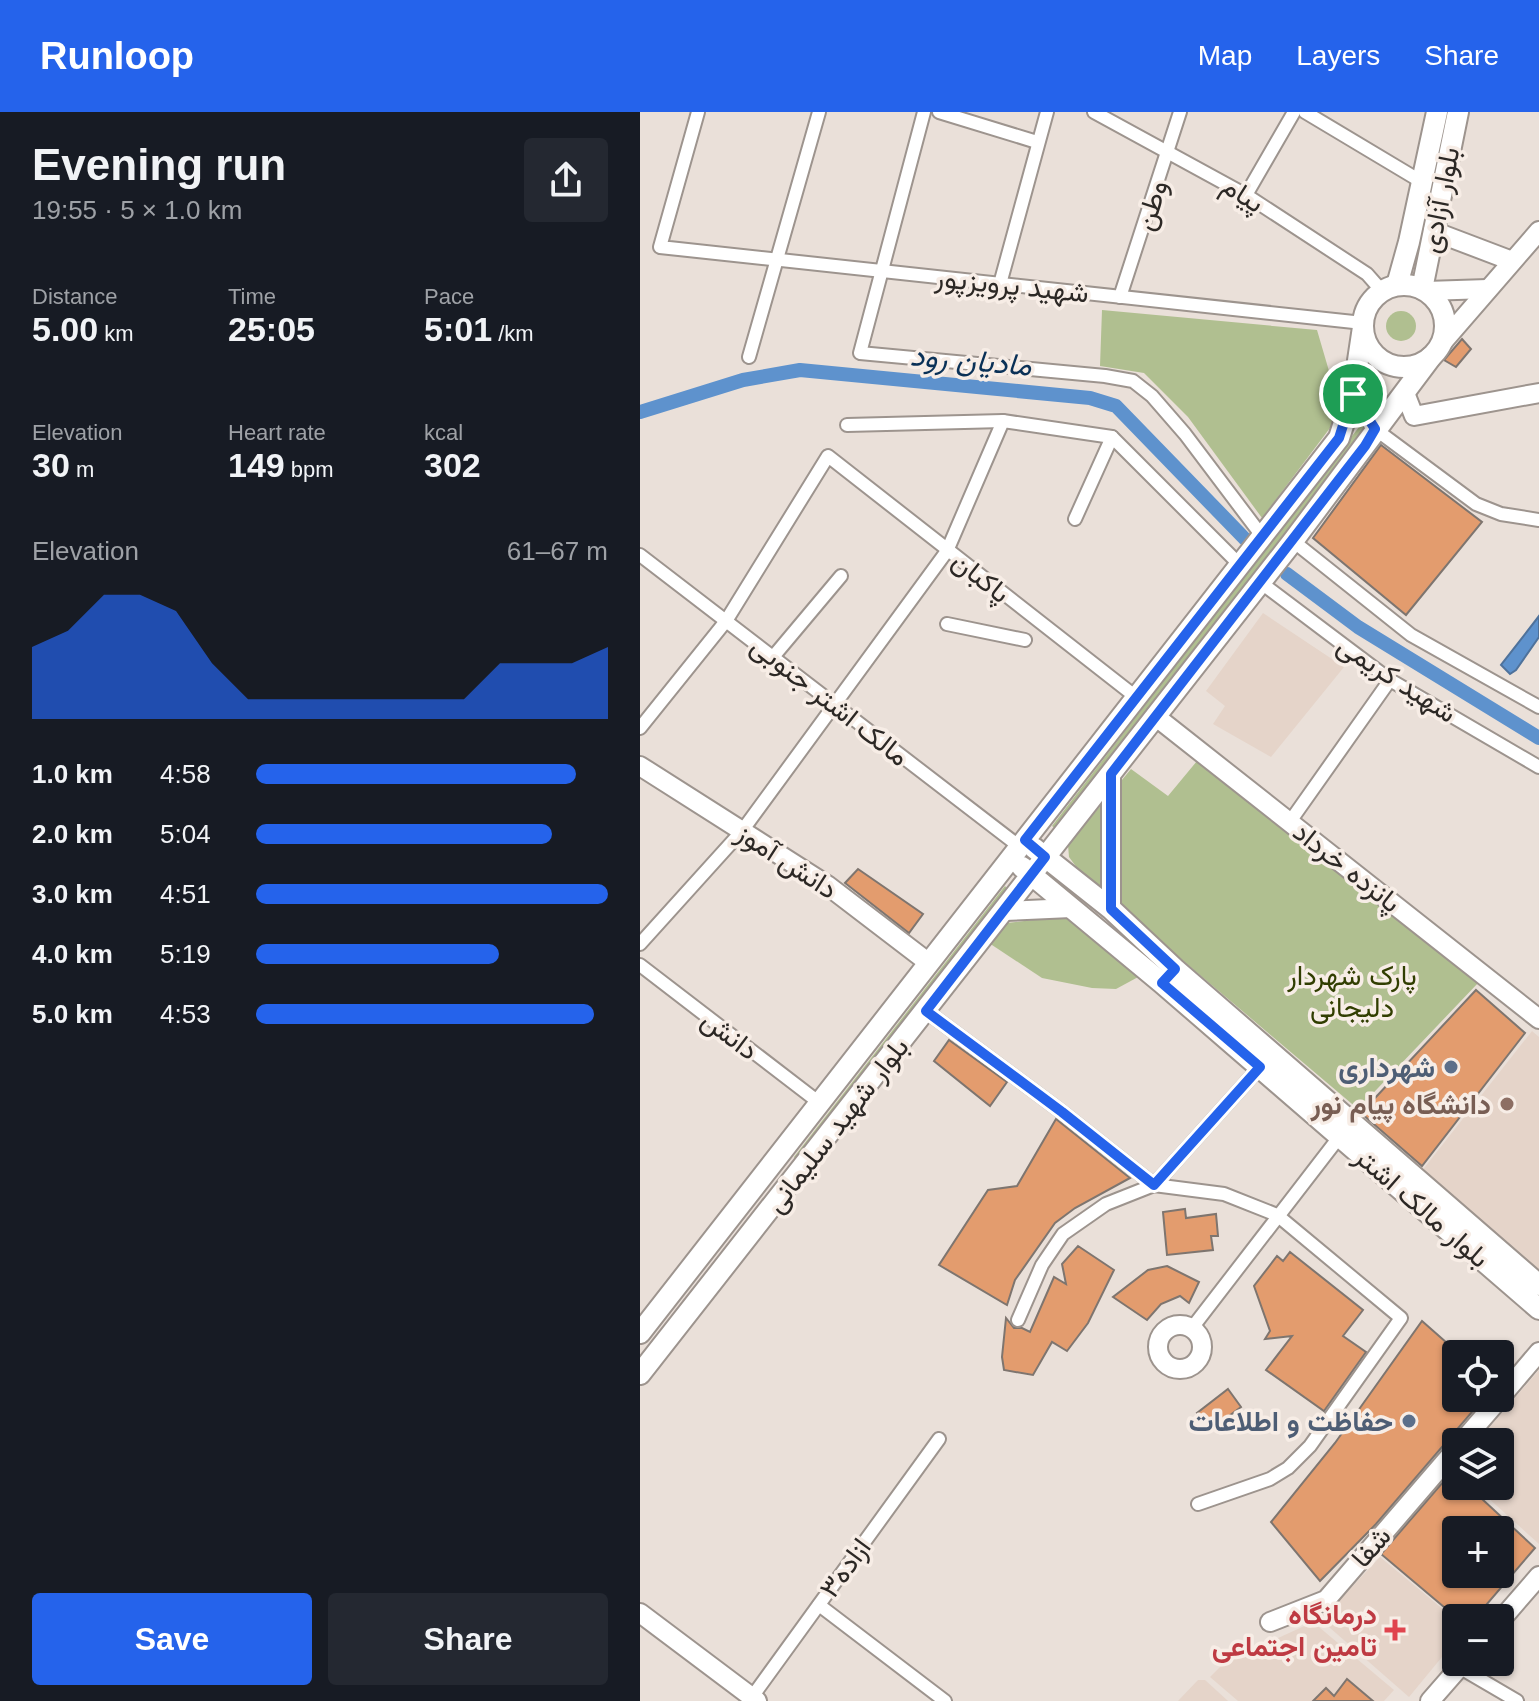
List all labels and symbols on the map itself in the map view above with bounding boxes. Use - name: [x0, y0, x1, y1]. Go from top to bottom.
- street label: بلوار آزادی: [1415, 144, 1467, 256]
- street label: پیام: [1215, 169, 1270, 221]
- street label: وطن: [1128, 176, 1176, 235]
- street label: شهید پرویزپور: [932, 261, 1090, 311]
- water label: مادیان رود: [909, 338, 1034, 384]
- pin: [1319, 360, 1387, 428]
- street label: پاکبان: [944, 545, 1016, 611]
- street label: شهید کریمی: [1331, 629, 1462, 731]
- street label: مالک اشتر جنوبی: [744, 630, 915, 774]
- street label: دانش آموز: [729, 816, 843, 907]
- street label: پانزده خرداد: [1285, 816, 1407, 921]
- park label: پارک شهردار دلیجانی: [1286, 960, 1417, 1024]
- street label: دانش: [695, 1004, 764, 1067]
- street label: بلوار شهید سلیمانی: [759, 1032, 916, 1220]
- place label: شهرداری: [1338, 1052, 1435, 1085]
- marker: شهرداری: [1442, 1058, 1460, 1076]
- place label: دانشگاه پیام نور: [1310, 1089, 1491, 1124]
- marker: دانشگاه پیام نور: [1498, 1095, 1516, 1113]
- street label: بلوار مالک اشتر: [1347, 1140, 1495, 1275]
- place label: حفاظت و اطلاعات: [1188, 1406, 1393, 1439]
- marker: حفاظت و اطلاعات: [1400, 1412, 1418, 1430]
- street label: شفا: [1345, 1520, 1397, 1574]
- street label: ازاده۳: [813, 1532, 878, 1605]
- place label: درمانگاه تامین اجتماعی: [1212, 1599, 1377, 1663]
- marker: درمانگاه تامین اجتماعی: [1384, 1619, 1406, 1641]

